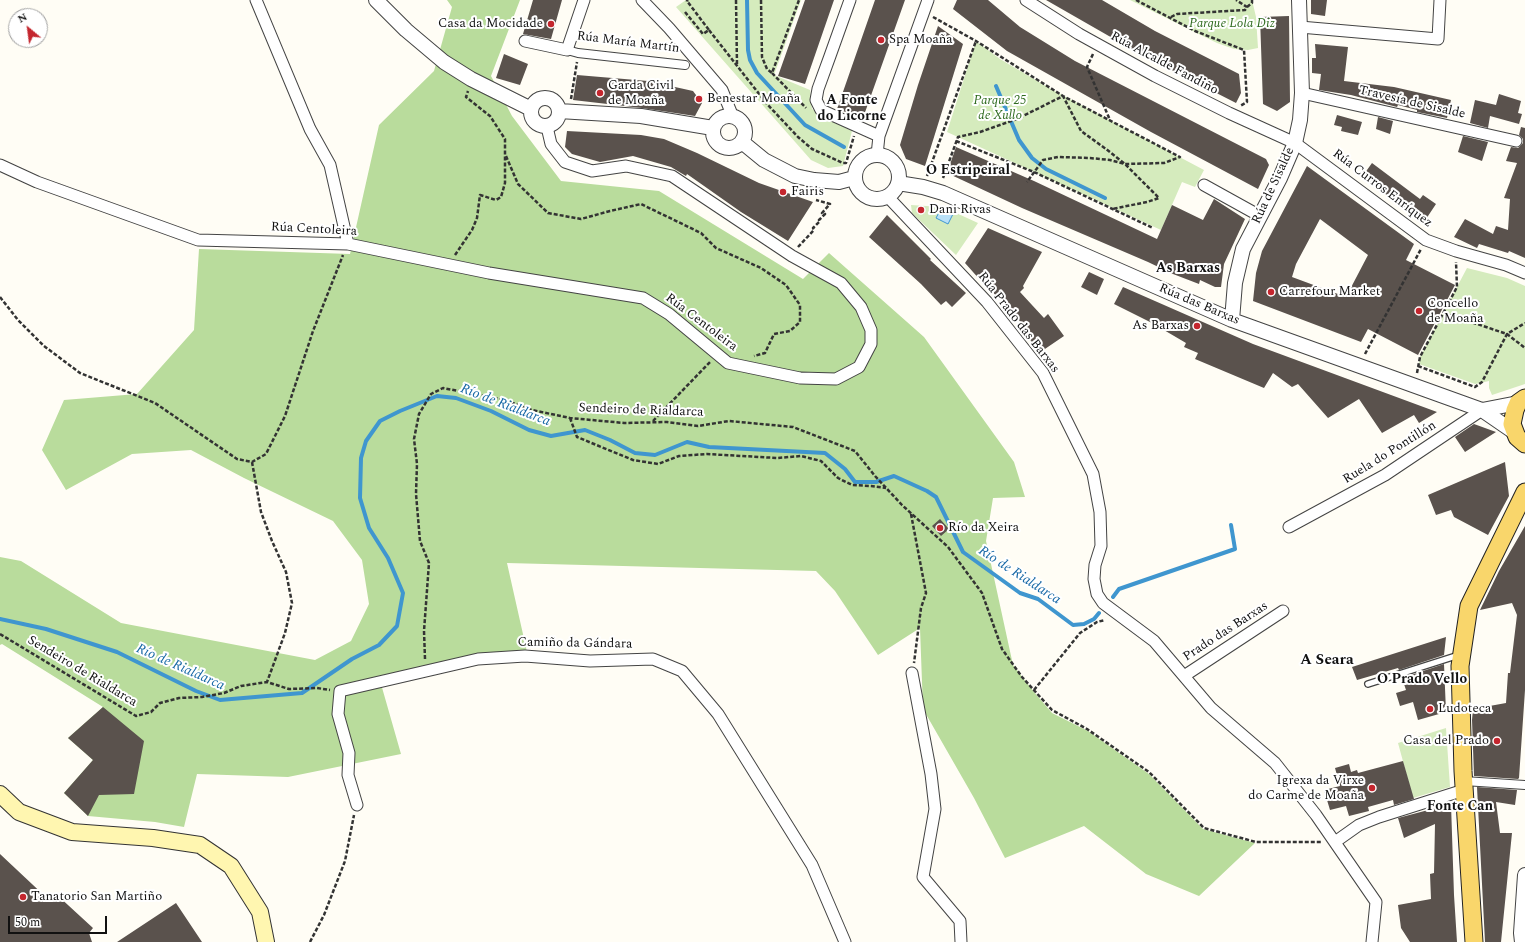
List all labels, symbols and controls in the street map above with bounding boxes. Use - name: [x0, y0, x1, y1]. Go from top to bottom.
- north arrow: [8, 8, 48, 48]
- text: N: [14, 8, 30, 28]
- place label: Casa da Mocidade: [438, 16, 543, 32]
- park label: Parque Lola Diz: [1189, 16, 1275, 32]
- marker: Casa da Mocidade: [546, 19, 556, 29]
- street label: Rúa María Martín: [576, 29, 680, 57]
- street label: Rúa Alcalde Fandiño: [1108, 29, 1220, 99]
- place label: Spa Moaña: [889, 32, 953, 48]
- marker: Spa Moaña: [876, 35, 886, 45]
- place label: Garda Civil de Moaña: [608, 78, 674, 109]
- street label: Travesía de Sisalde: [1357, 83, 1467, 123]
- marker: Garda Civil de Moaña: [595, 88, 605, 98]
- place label: Benestar Moaña: [707, 91, 800, 107]
- district label: A Fonte do Licorne: [818, 93, 886, 126]
- park label: Parque 25 de Xullo: [973, 93, 1027, 124]
- marker: Benestar Moaña: [694, 94, 704, 104]
- street label: Rúa de Sisalde: [1249, 145, 1299, 227]
- street label: Rúa Curros Enríquez: [1329, 146, 1435, 232]
- district label: O Estripeiral: [926, 163, 1010, 179]
- place label: Fairis: [791, 184, 824, 200]
- marker: Fairis: [778, 187, 788, 197]
- place label: Dani Rivas: [929, 202, 991, 218]
- marker: Dani Rivas: [916, 205, 926, 215]
- street label: Rúa Centoleira: [271, 220, 357, 240]
- district label: As Barxas: [1156, 261, 1220, 277]
- street label: Rúa Prado das Barxas: [974, 269, 1062, 377]
- street label: Rúa das Barxas: [1156, 281, 1242, 329]
- place label: Carrefour Market: [1279, 284, 1380, 300]
- marker: Carrefour Market: [1266, 287, 1276, 297]
- street label: Rúa Centoleira: [662, 291, 740, 355]
- place label: Concello de Moaña: [1427, 296, 1484, 327]
- marker: Concello de Moaña: [1414, 306, 1424, 316]
- place label: As Barxas: [1132, 318, 1189, 334]
- marker: As Barxas: [1192, 321, 1202, 331]
- water label: Río de Rialdarca: [458, 381, 552, 431]
- street label: Sendeiro de Rialdarca: [578, 401, 704, 421]
- street label: Ruela do Pontillón: [1341, 418, 1439, 488]
- place label: Río da Xeira: [948, 520, 1019, 536]
- marker: Río da Xeira: [935, 523, 945, 533]
- water label: Río de Rialdarca: [975, 543, 1063, 609]
- street label: Prado das Barxas: [1181, 599, 1271, 665]
- street label: Sendeiro de Rialdarca: [24, 633, 140, 711]
- street label: Camiño da Gándara: [517, 635, 633, 653]
- water label: Río de Rialdarca: [133, 641, 227, 695]
- district label: A Seara: [1300, 652, 1354, 670]
- district label: O Prado Vello: [1377, 672, 1467, 688]
- place label: Ludoteca: [1438, 701, 1491, 717]
- marker: Ludoteca: [1425, 704, 1435, 714]
- place label: Casa del Prado: [1403, 733, 1489, 749]
- marker: Casa del Prado: [1492, 736, 1502, 746]
- place label: Igrexa da Virxe do Carme de Moaña: [1248, 773, 1364, 804]
- marker: Igrexa da Virxe do Carme de Moaña: [1367, 783, 1377, 793]
- district label: Fonte Can: [1427, 799, 1493, 815]
- place label: Tanatorio San Martiño: [31, 889, 162, 905]
- marker: Tanatorio San Martiño: [18, 892, 28, 902]
- scale bar: [10, 908, 109, 934]
- text: 50 m: [15, 913, 40, 932]

